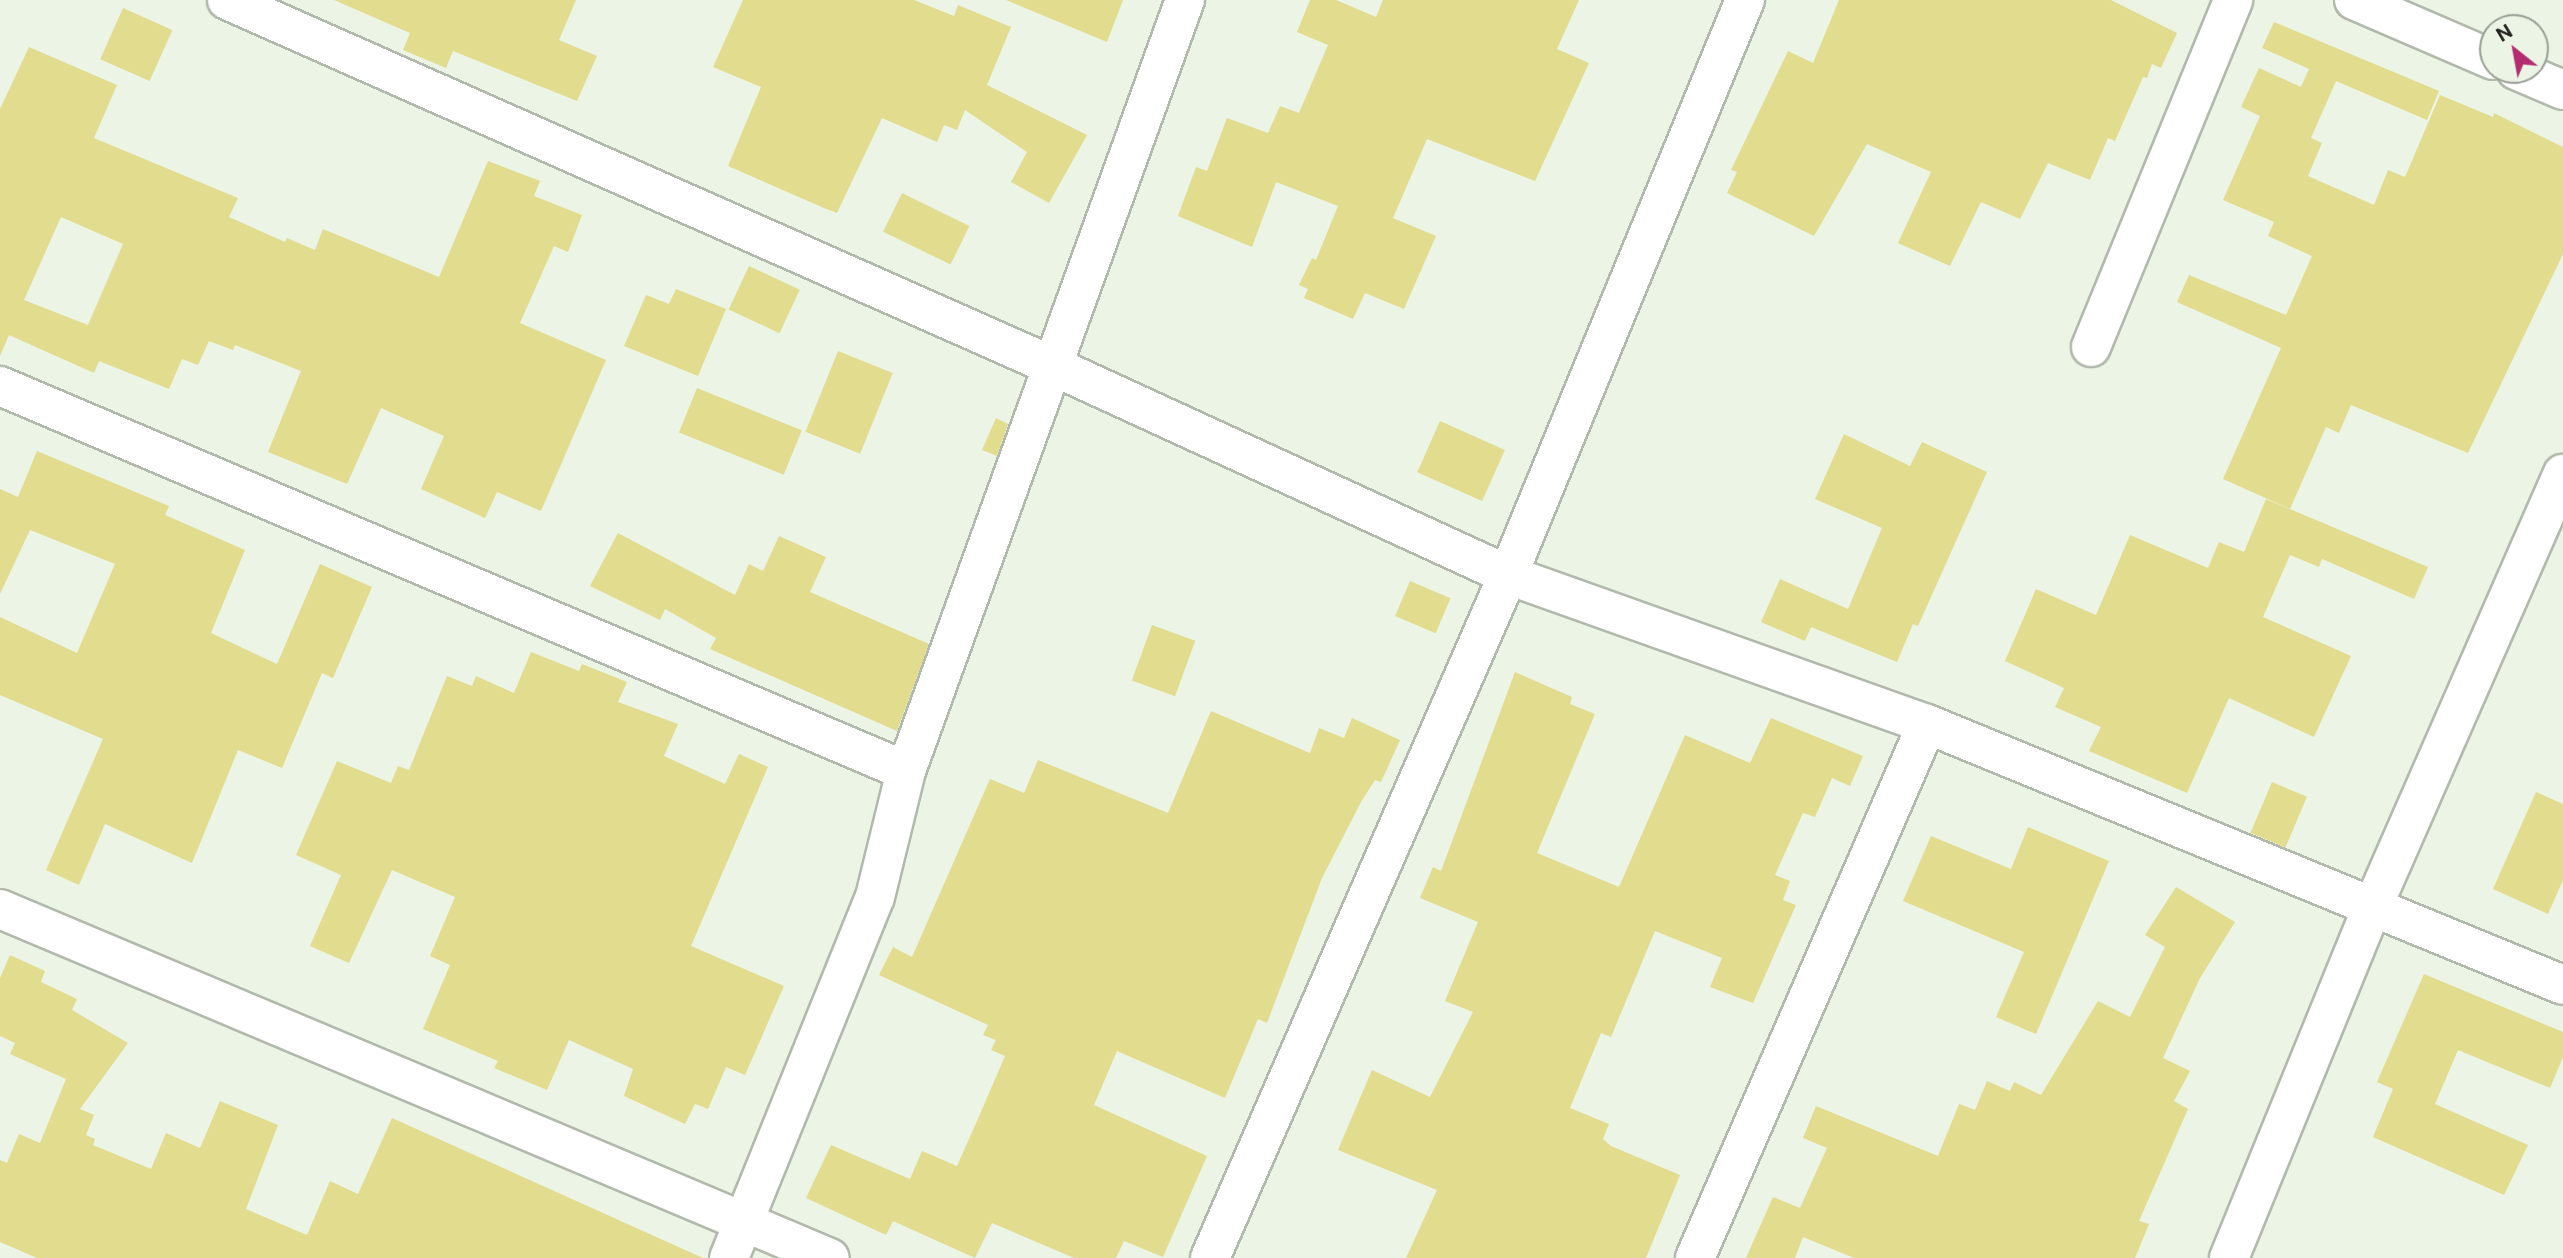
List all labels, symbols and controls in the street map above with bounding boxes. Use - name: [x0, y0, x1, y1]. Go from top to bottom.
- north arrow: [2479, 14, 2549, 84]
- text: N: [2492, 19, 2516, 46]

